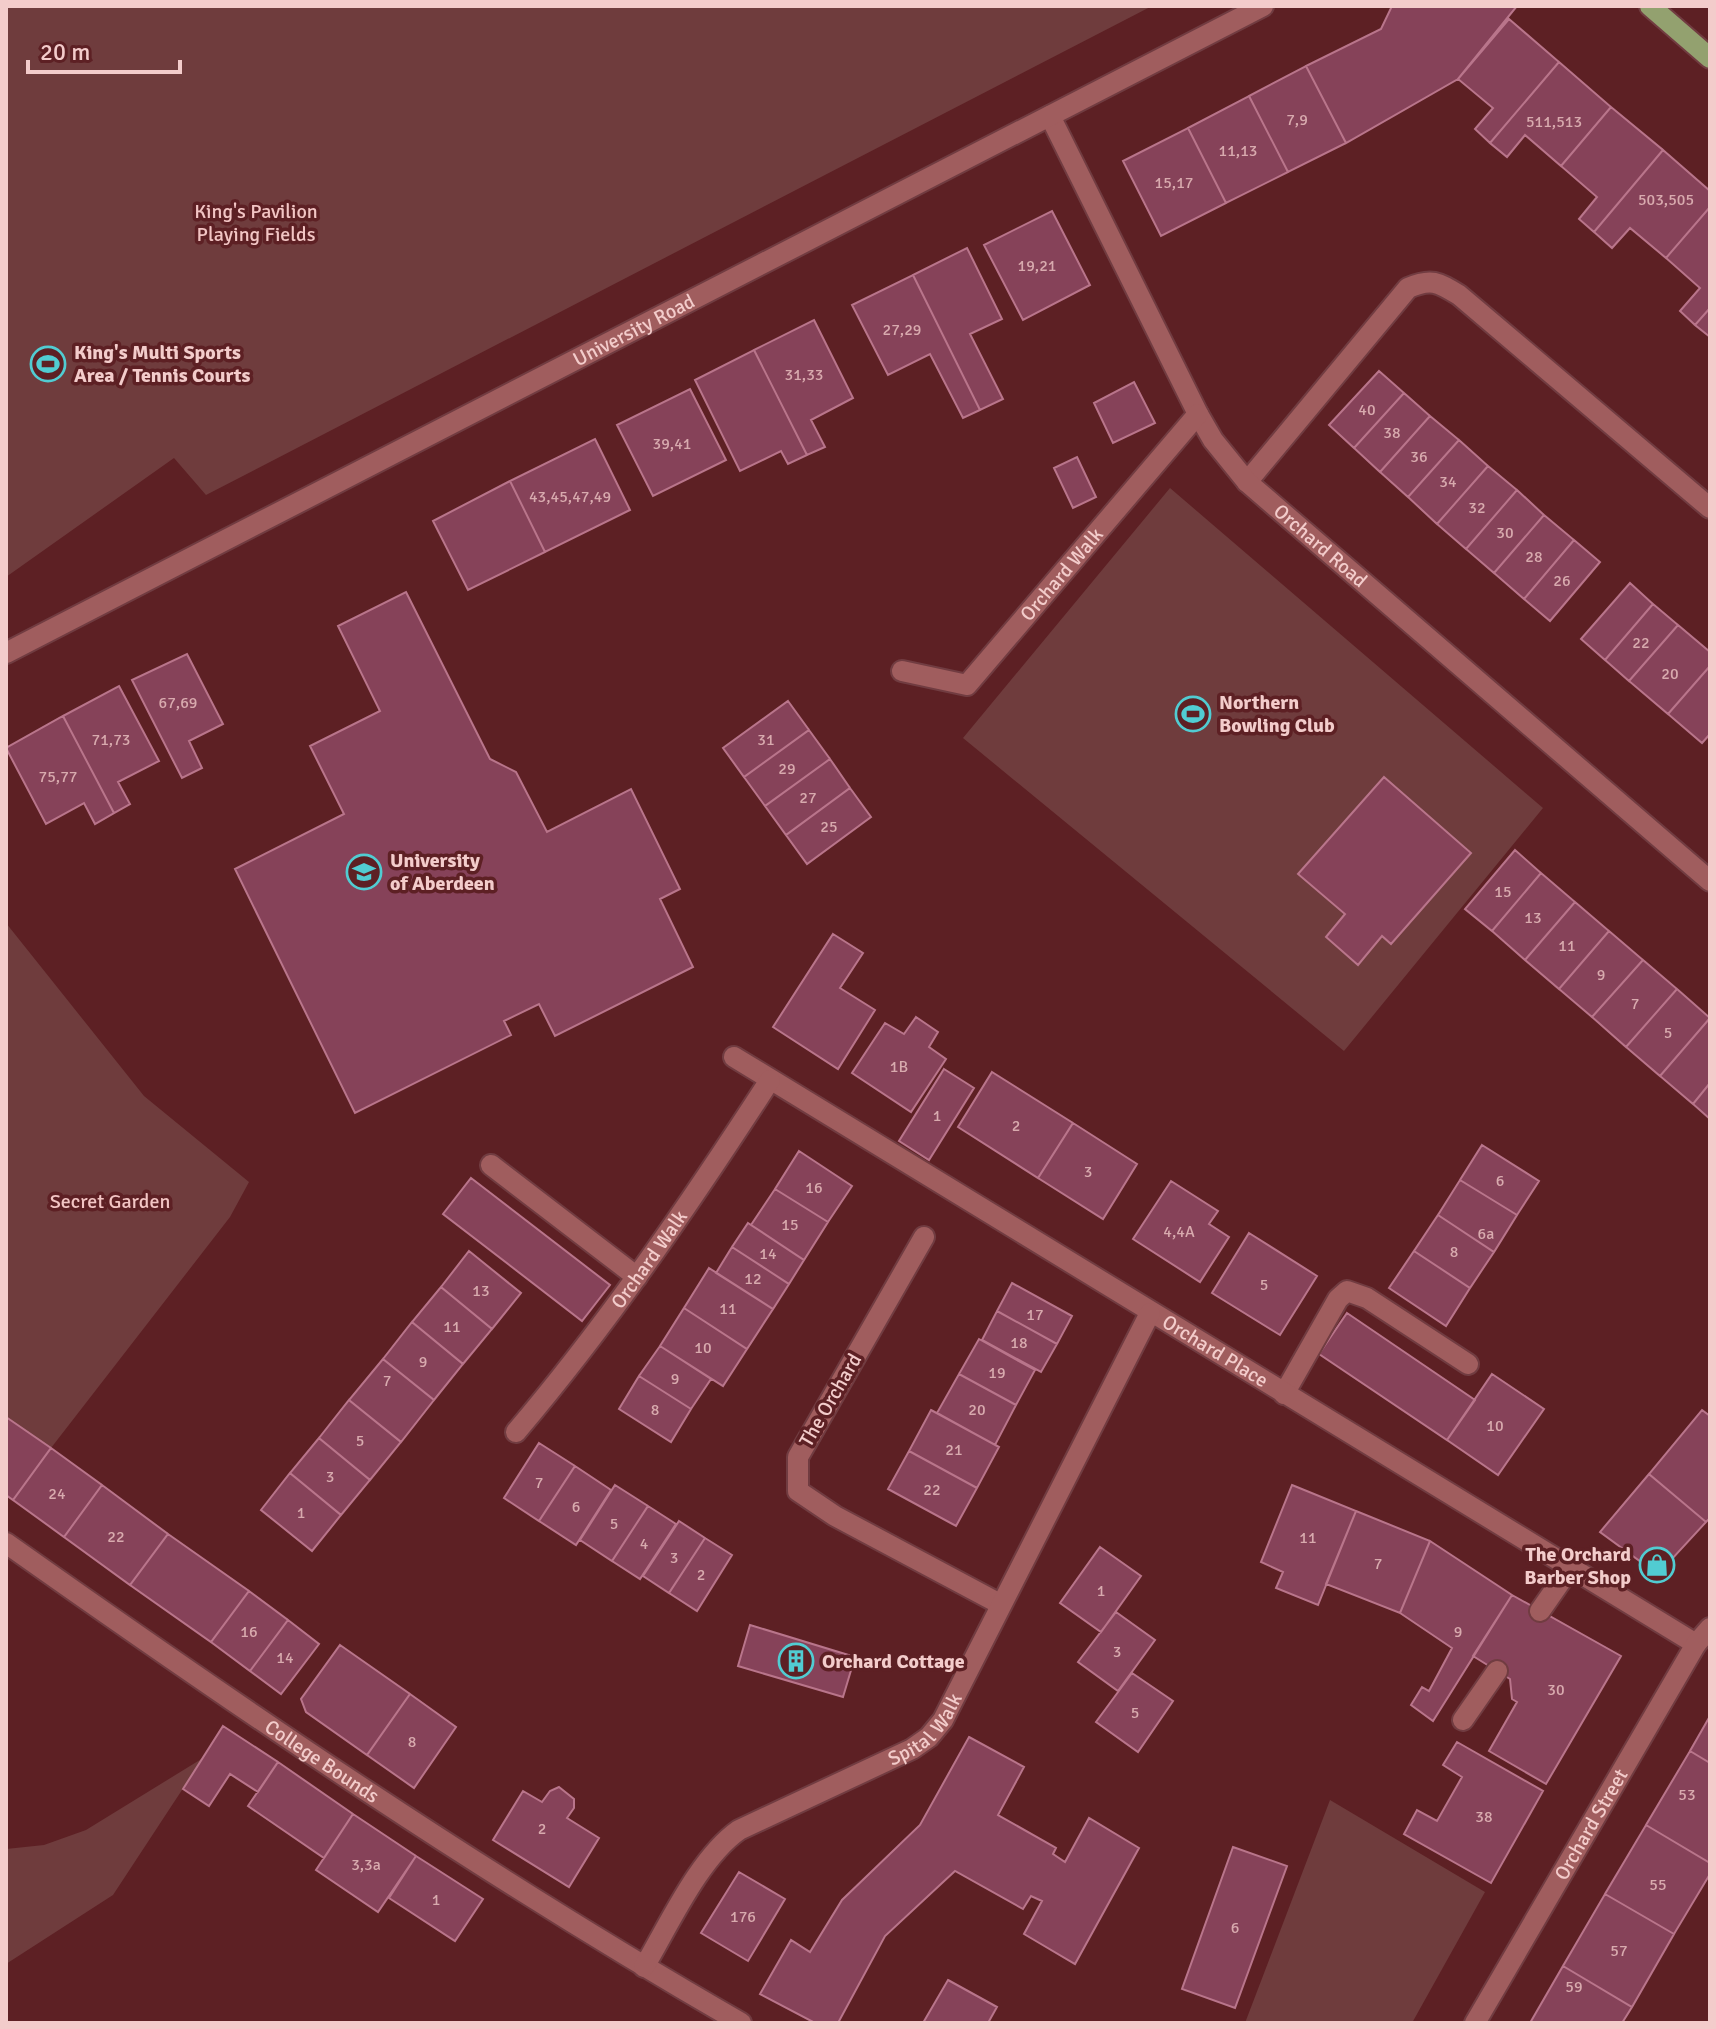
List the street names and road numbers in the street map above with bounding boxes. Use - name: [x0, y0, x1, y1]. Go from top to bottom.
- street label: University Road: [569, 289, 699, 372]
- street label: Orchard Road: [1268, 499, 1372, 593]
- street label: Orchard Walk: [1015, 523, 1109, 627]
- street label: Orchard Walk: [606, 1205, 693, 1314]
- street label: Orchard Place: [1158, 1309, 1273, 1393]
- street label: The Orchard: [794, 1349, 867, 1451]
- street label: Spital Walk: [884, 1689, 968, 1772]
- street label: College Bounds: [260, 1714, 384, 1809]
- street label: Orchard Street: [1549, 1764, 1634, 1885]

